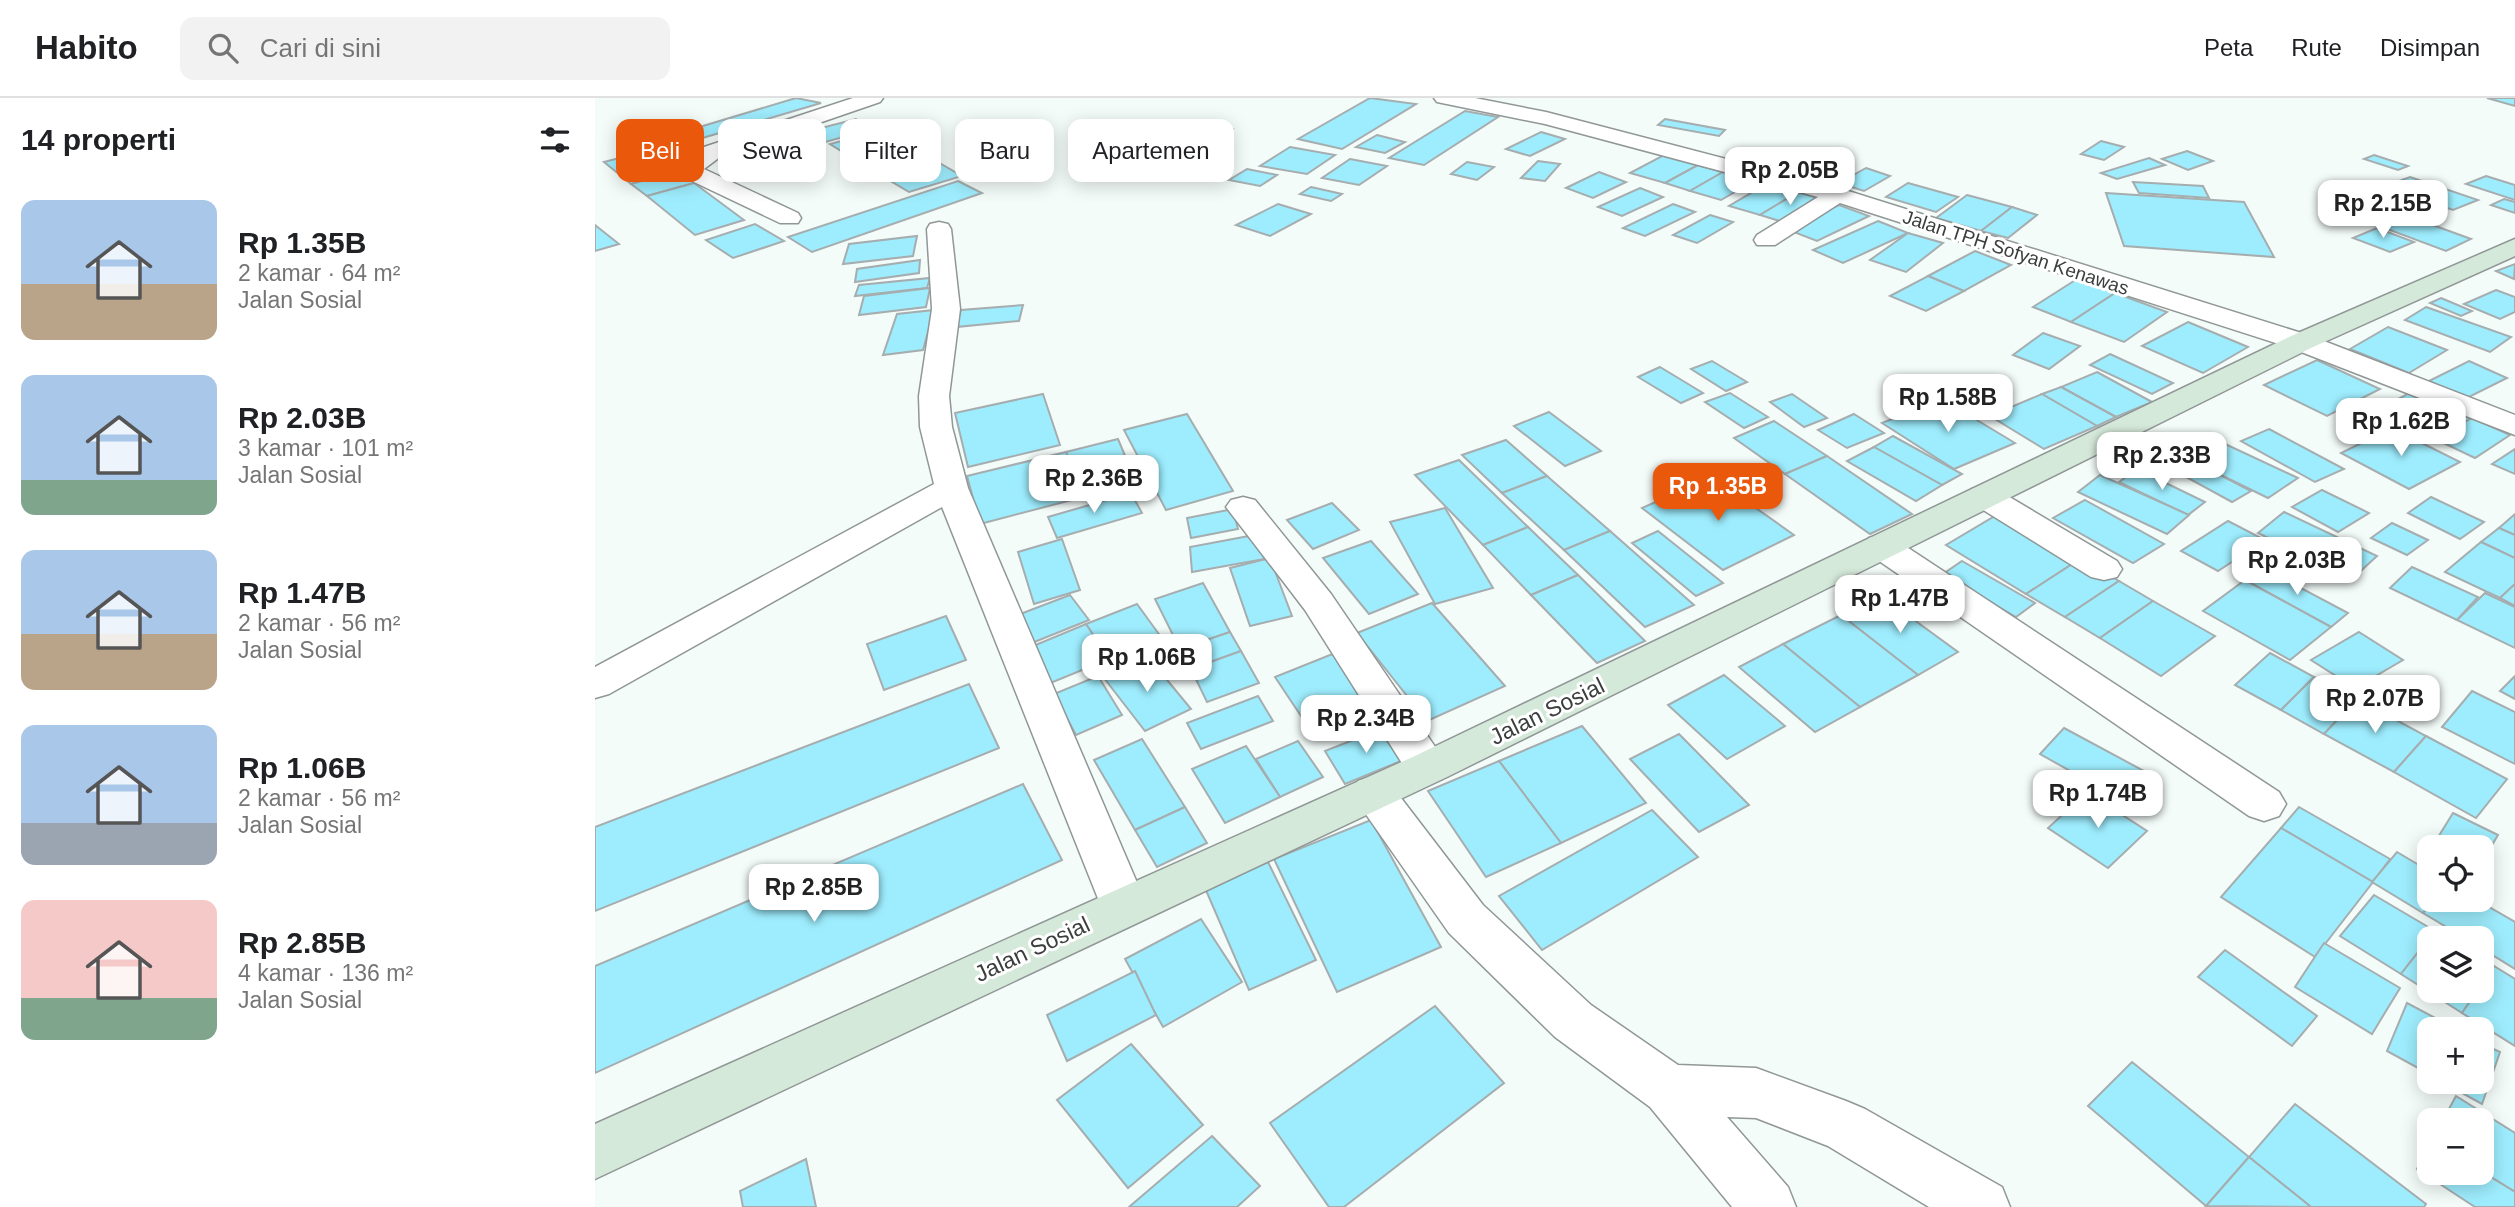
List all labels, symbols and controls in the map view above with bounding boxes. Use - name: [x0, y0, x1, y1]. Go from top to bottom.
- search box: [180, 17, 670, 80]
- text: Habito: [35, 29, 138, 66]
- icon: search: [204, 29, 242, 67]
- text: Cari di sini: [260, 33, 381, 63]
- text: Peta: [2204, 34, 2253, 61]
- text: Rute: [2291, 34, 2342, 61]
- text: Disimpan: [2380, 34, 2480, 61]
- chip: Beli: [616, 119, 704, 182]
- chip: Sewa: [718, 119, 826, 182]
- chip: Filter: [840, 119, 941, 182]
- chip: Baru: [955, 119, 1054, 182]
- chip: Apartemen: [1068, 119, 1234, 182]
- icon: filters: [536, 121, 574, 159]
- text: 14 properti: [21, 123, 176, 156]
- pin: Rp 2.05B: [1718, 148, 1862, 207]
- text: Rp 2.05B: [1741, 157, 1839, 183]
- pin: Rp 2.15B: [2311, 180, 2455, 240]
- text: Rp 2.15B: [2334, 190, 2432, 216]
- street label: Jalan TPH Sofyan Kenawas: [1900, 206, 2131, 299]
- text: Rp 1.35B: [238, 226, 366, 259]
- icon: home: [77, 228, 161, 312]
- text: 2 kamar · 64 m²: [238, 260, 400, 286]
- text: Jalan Sosial: [238, 287, 362, 313]
- pin: Rp 1.58B: [1876, 374, 2020, 434]
- text: Rp 1.58B: [1899, 384, 1997, 410]
- pin: Rp 1.62B: [2329, 398, 2473, 458]
- text: Rp 2.03B: [238, 401, 366, 434]
- icon: home: [77, 403, 161, 487]
- text: Rp 1.62B: [2352, 408, 2450, 434]
- pin: Rp 2.33B: [2090, 432, 2234, 492]
- text: 3 kamar · 101 m²: [238, 435, 413, 461]
- text: Rp 2.33B: [2113, 442, 2211, 468]
- pin: Rp 2.36B: [1022, 456, 1166, 515]
- text: Jalan Sosial: [238, 462, 362, 488]
- pin: Rp 1.35B: [1646, 464, 1790, 523]
- text: Rp 2.36B: [1045, 465, 1143, 491]
- text: Rp 1.35B: [1669, 473, 1767, 499]
- pin: Rp 2.03B: [2225, 538, 2369, 597]
- text: Rp 2.03B: [2248, 547, 2346, 573]
- pin: Rp 1.47B: [1828, 575, 1972, 635]
- text: Rp 1.47B: [238, 576, 366, 609]
- icon: home: [77, 578, 161, 662]
- text: Rp 1.47B: [1851, 585, 1949, 611]
- text: 2 kamar · 56 m²: [238, 610, 400, 636]
- pin: Rp 1.06B: [1075, 634, 1219, 694]
- text: Jalan Sosial: [238, 637, 362, 663]
- text: Rp 1.06B: [1098, 644, 1196, 670]
- street label: Jalan Sosial: [1486, 672, 1608, 750]
- pin: Rp 2.07B: [2303, 676, 2447, 735]
- text: Rp 2.07B: [2326, 685, 2424, 711]
- pin: Rp 2.34B: [1294, 696, 1438, 755]
- text: Rp 2.34B: [1317, 705, 1415, 731]
- text: Rp 1.06B: [238, 751, 366, 784]
- icon: home: [77, 753, 161, 837]
- pin: Rp 1.74B: [2026, 770, 2170, 830]
- text: Rp 1.74B: [2049, 780, 2147, 806]
- text: 2 kamar · 56 m²: [238, 785, 400, 811]
- text: Jalan Sosial: [238, 812, 362, 838]
- map controls: [2417, 835, 2494, 1185]
- button: locate: [2417, 835, 2494, 912]
- pin: Rp 2.85B: [742, 864, 886, 924]
- text: Rp 2.85B: [765, 874, 863, 900]
- street label: Jalan Sosial: [970, 911, 1094, 987]
- text: Rp 2.85B: [238, 926, 366, 959]
- button: layers: [2417, 926, 2494, 1003]
- icon: home: [77, 928, 161, 1012]
- text: 4 kamar · 136 m²: [238, 960, 413, 986]
- text: Jalan Sosial: [238, 987, 362, 1013]
- button: +: [2417, 1017, 2494, 1094]
- button: −: [2417, 1108, 2494, 1185]

